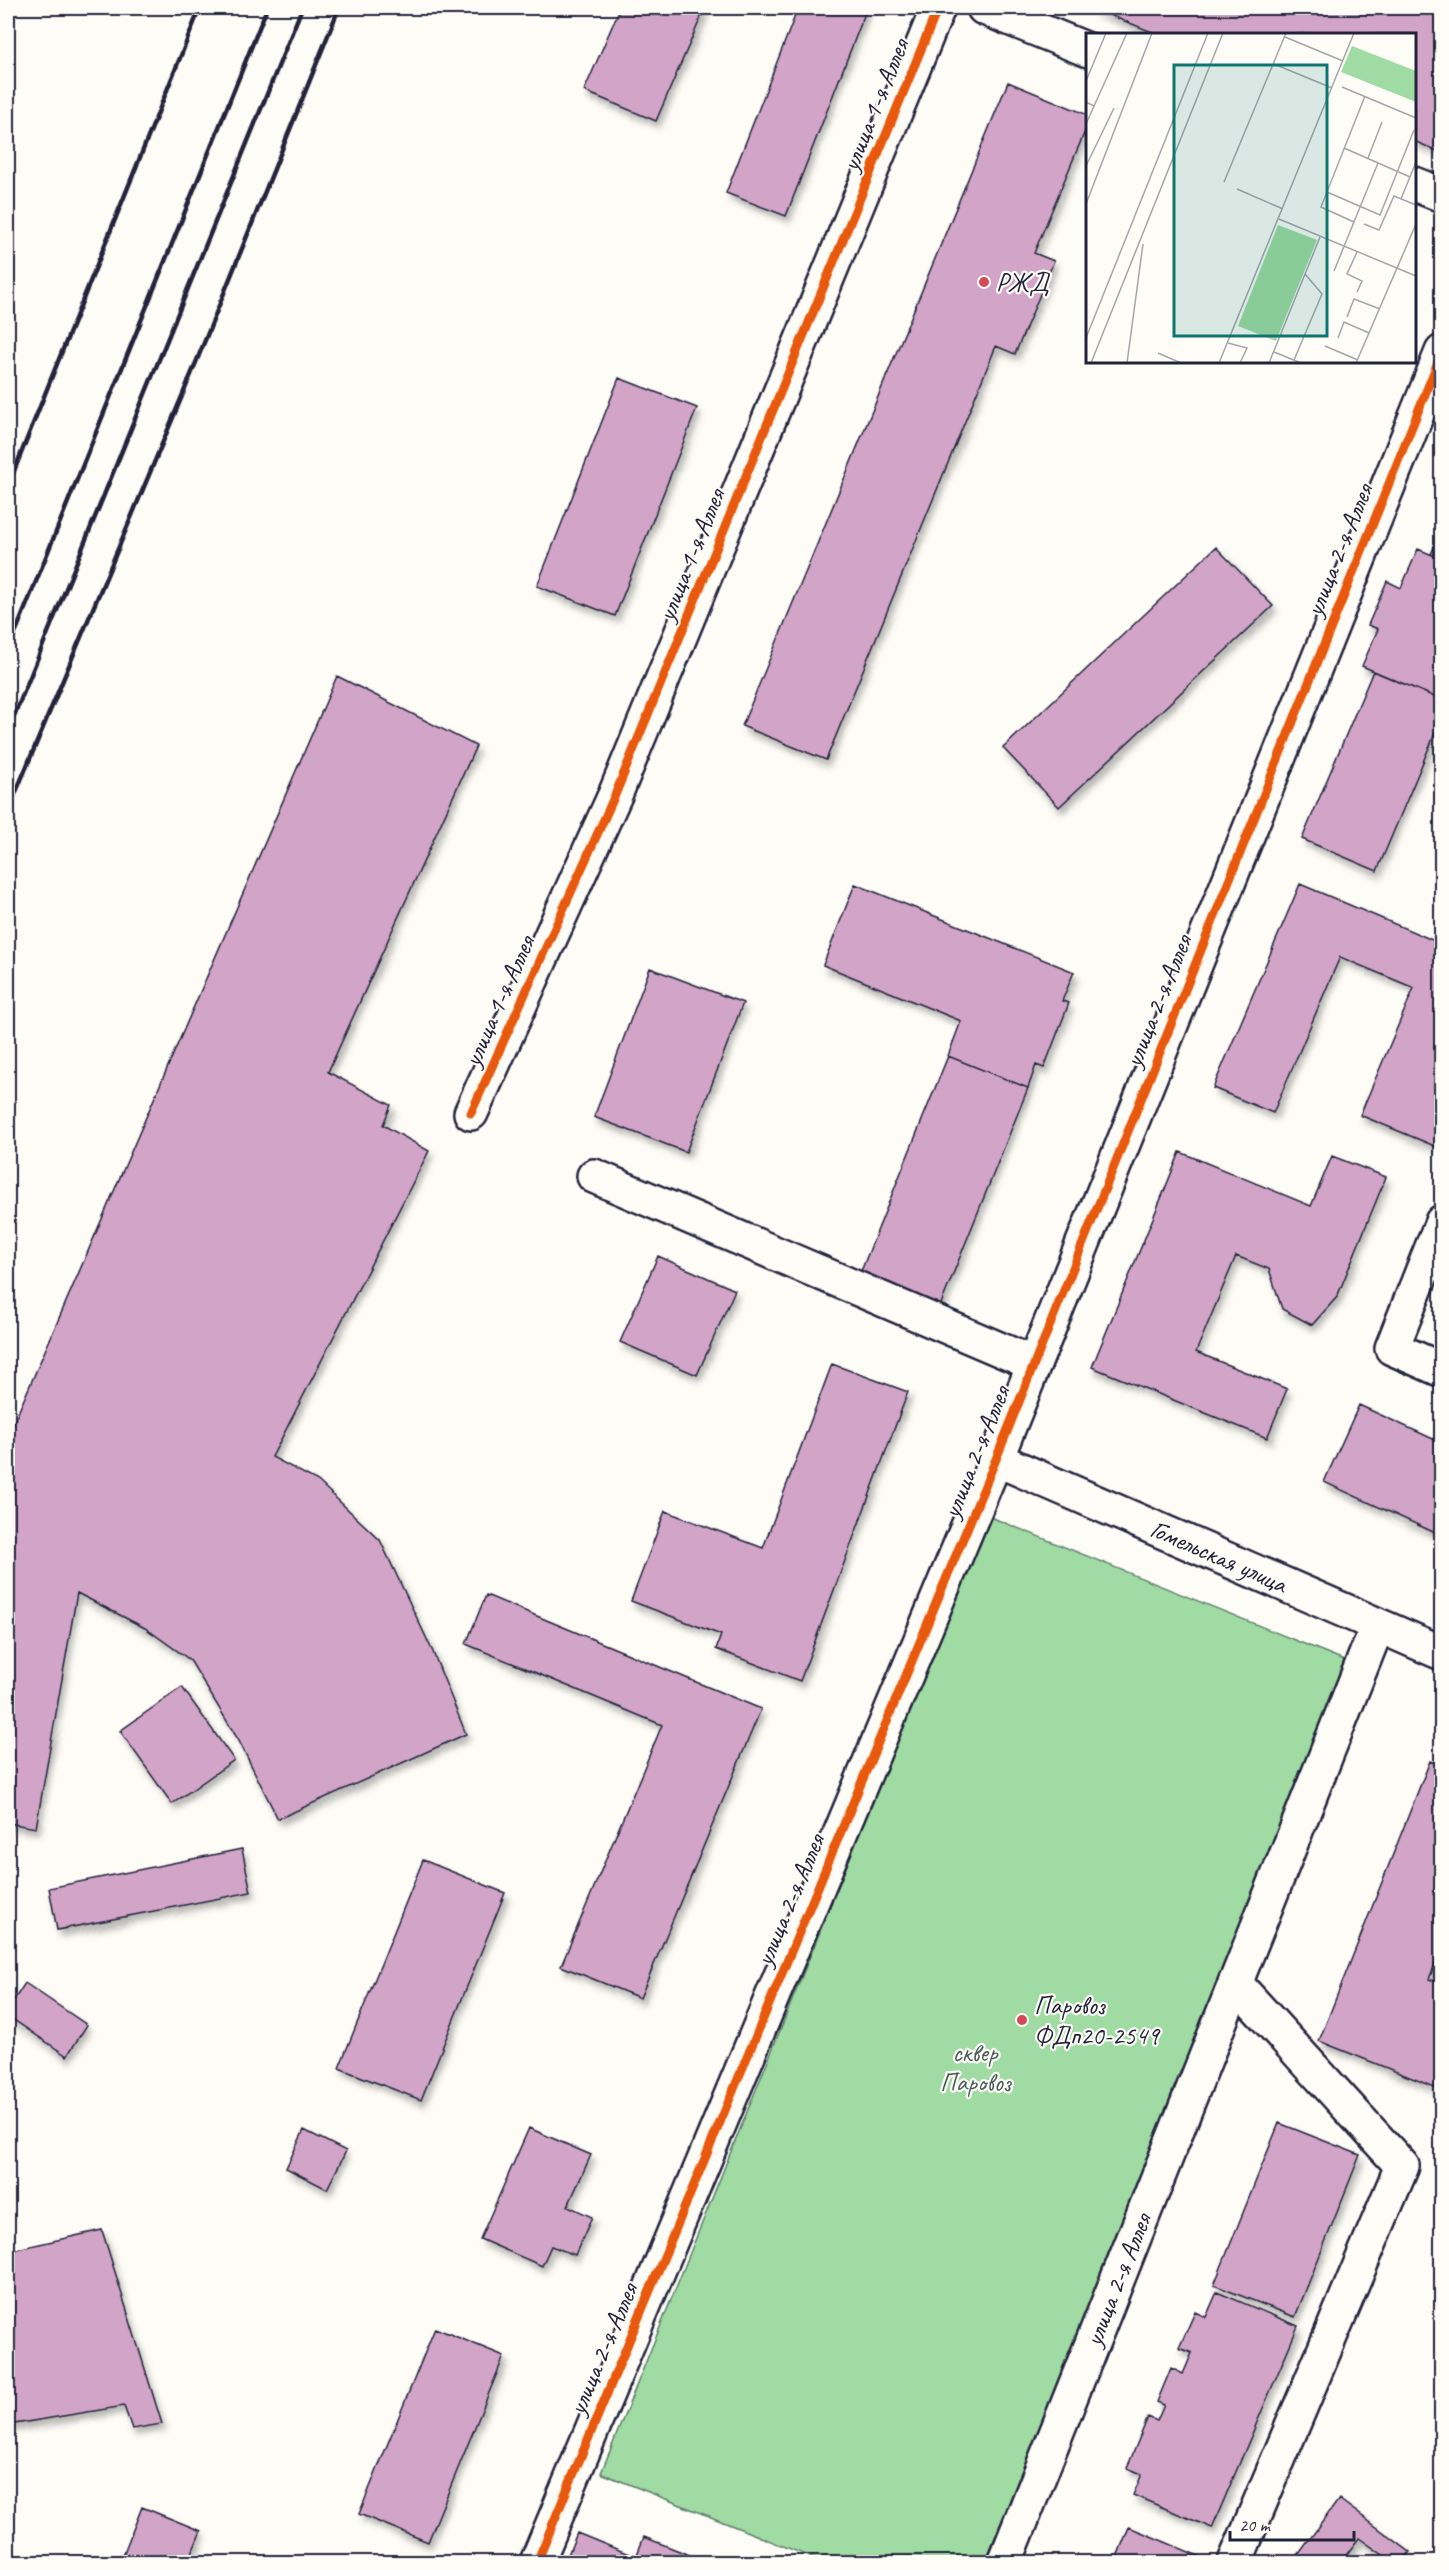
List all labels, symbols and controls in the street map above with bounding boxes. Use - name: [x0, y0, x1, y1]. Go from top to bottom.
- street label: улица 1-я Аллея: [833, 32, 917, 178]
- inset map: [1086, 33, 1416, 363]
- place label: РЖД: [996, 266, 1050, 299]
- marker: РЖД: [977, 275, 991, 289]
- street label: улица 2-я Аллея: [1297, 477, 1381, 623]
- street label: улица 1-я Аллея: [649, 482, 733, 628]
- street label: улица 2-я Аллея: [1116, 928, 1200, 1074]
- street label: улица 1-я Аллея: [455, 929, 543, 1073]
- street label: улица 2-я Аллея: [934, 1379, 1018, 1525]
- street label: Гомельская улица: [1145, 1512, 1294, 1601]
- street label: улица 2-я Аллея: [747, 1827, 833, 1972]
- place label: Паровоз ФДп20-2549: [1034, 1989, 1161, 2052]
- marker: Паровоз ФДп20-2549: [1015, 2013, 1029, 2027]
- park label: сквер Паровоз: [940, 2036, 1013, 2099]
- street label: улица 2-я Аллея: [1076, 2207, 1159, 2352]
- street label: улица 2-я Аллея: [560, 2276, 646, 2421]
- scale bar: [1230, 2504, 1354, 2542]
- text: 20 m: [1239, 2514, 1272, 2536]

